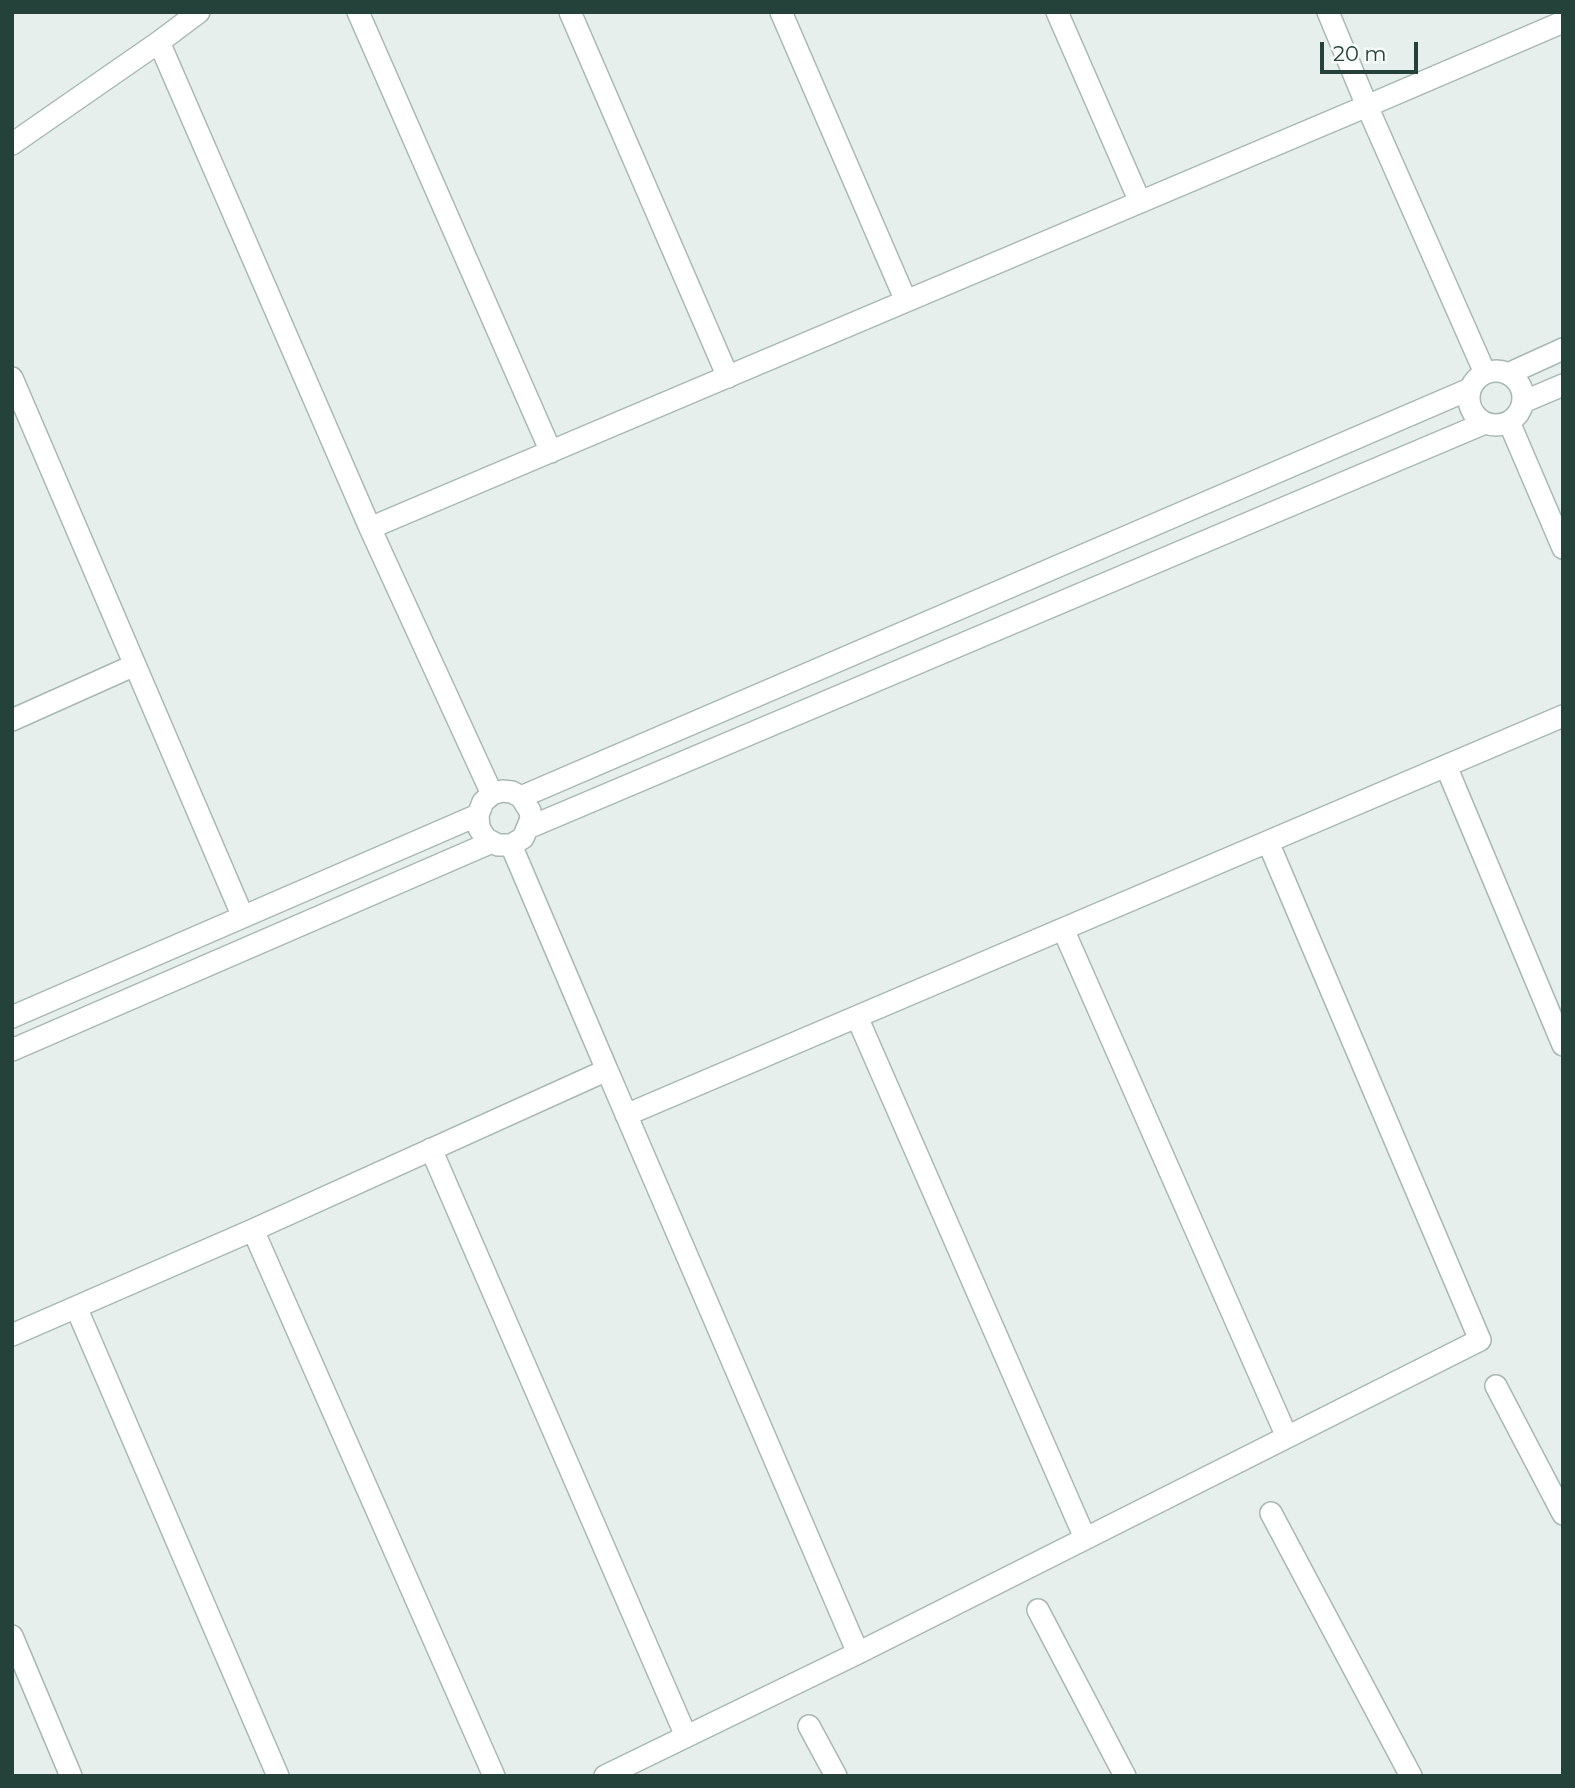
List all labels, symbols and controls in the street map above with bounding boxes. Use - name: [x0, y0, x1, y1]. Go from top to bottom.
- scale bar: [1323, 28, 1421, 72]
- text: 20 m: [1333, 41, 1387, 66]

